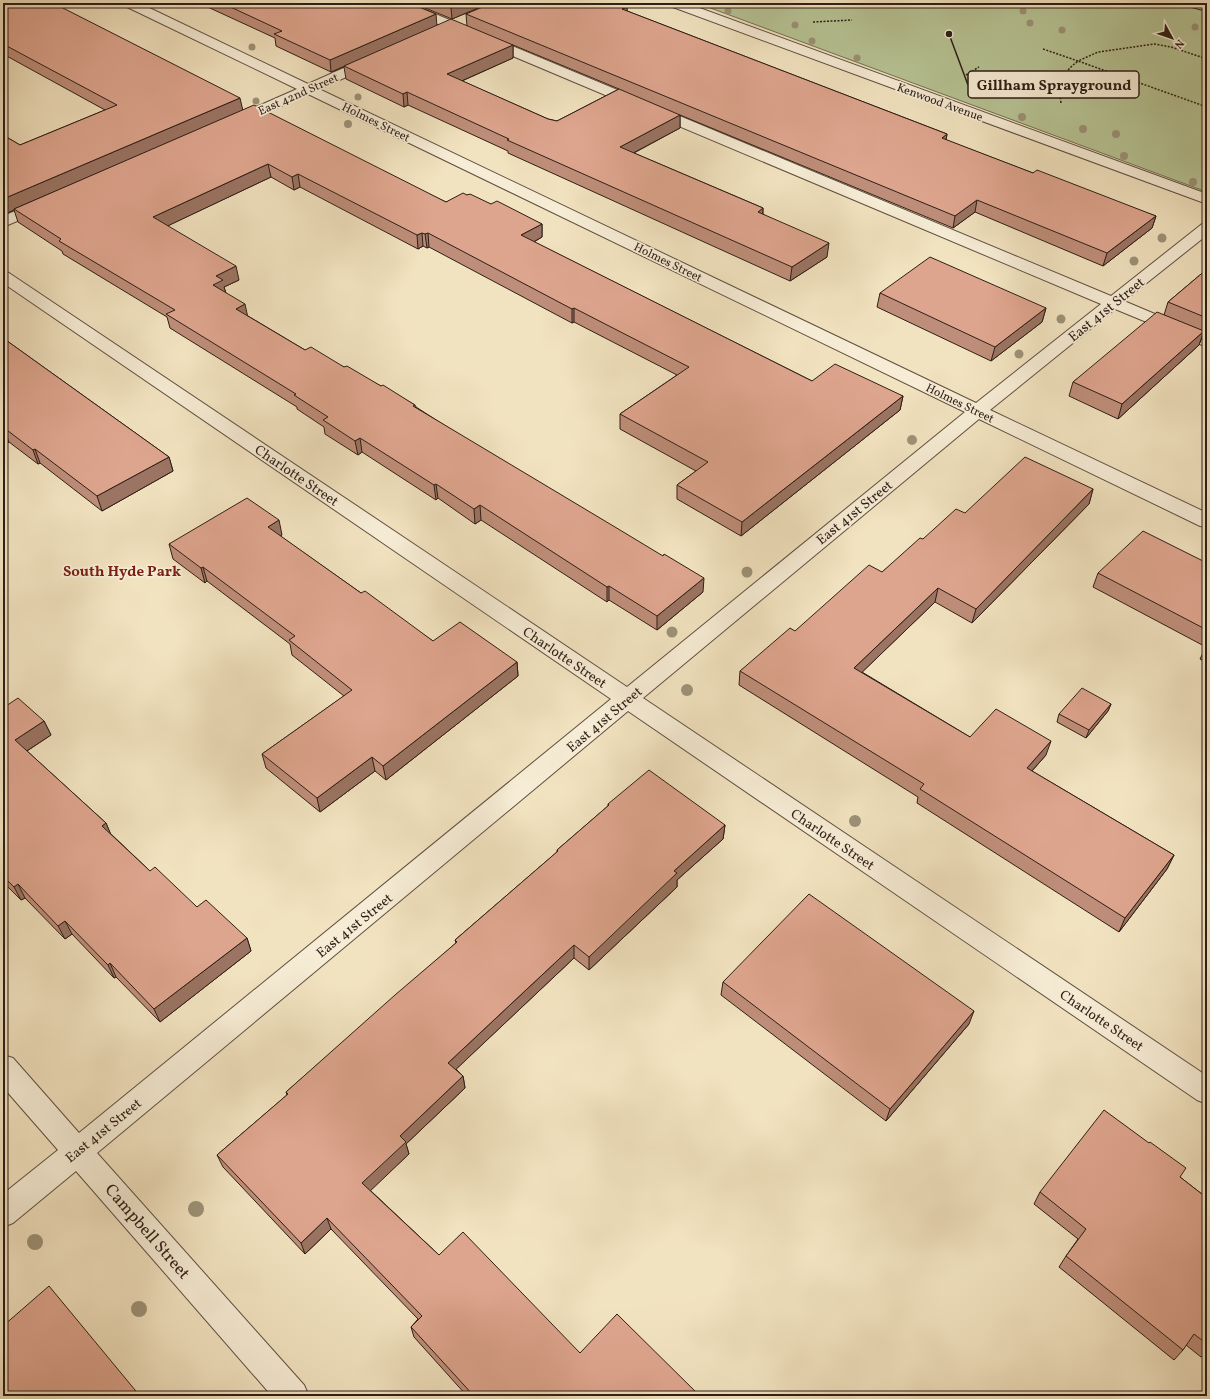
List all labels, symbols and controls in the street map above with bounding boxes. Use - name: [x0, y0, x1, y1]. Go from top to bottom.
- north arrow: [1152, 18, 1192, 58]
- text: N: [1170, 36, 1187, 51]
- street label: East 42nd Street: [256, 70, 341, 120]
- callout: Gillham Sprayground: [968, 71, 1139, 98]
- text: Gillham Sprayground: [977, 76, 1131, 97]
- street label: Kenwood Avenue: [894, 80, 985, 126]
- street label: Holmes Street: [339, 99, 412, 146]
- street label: Holmes Street: [631, 239, 704, 286]
- street label: East 41st Street: [1065, 273, 1149, 347]
- street label: Holmes Street: [923, 380, 996, 427]
- street label: Charlotte Street: [250, 441, 342, 511]
- street label: East 41st Street: [813, 476, 897, 550]
- district label: South Hyde Park: [63, 562, 181, 583]
- street label: Charlotte Street: [518, 623, 610, 693]
- street label: East 41st Street: [563, 683, 647, 757]
- street label: Charlotte Street: [786, 805, 878, 875]
- street label: East 41st Street: [313, 889, 397, 963]
- street label: Charlotte Street: [1055, 986, 1147, 1056]
- street label: East 41st Street: [62, 1094, 146, 1168]
- street label: Campbell Street: [99, 1179, 195, 1285]

